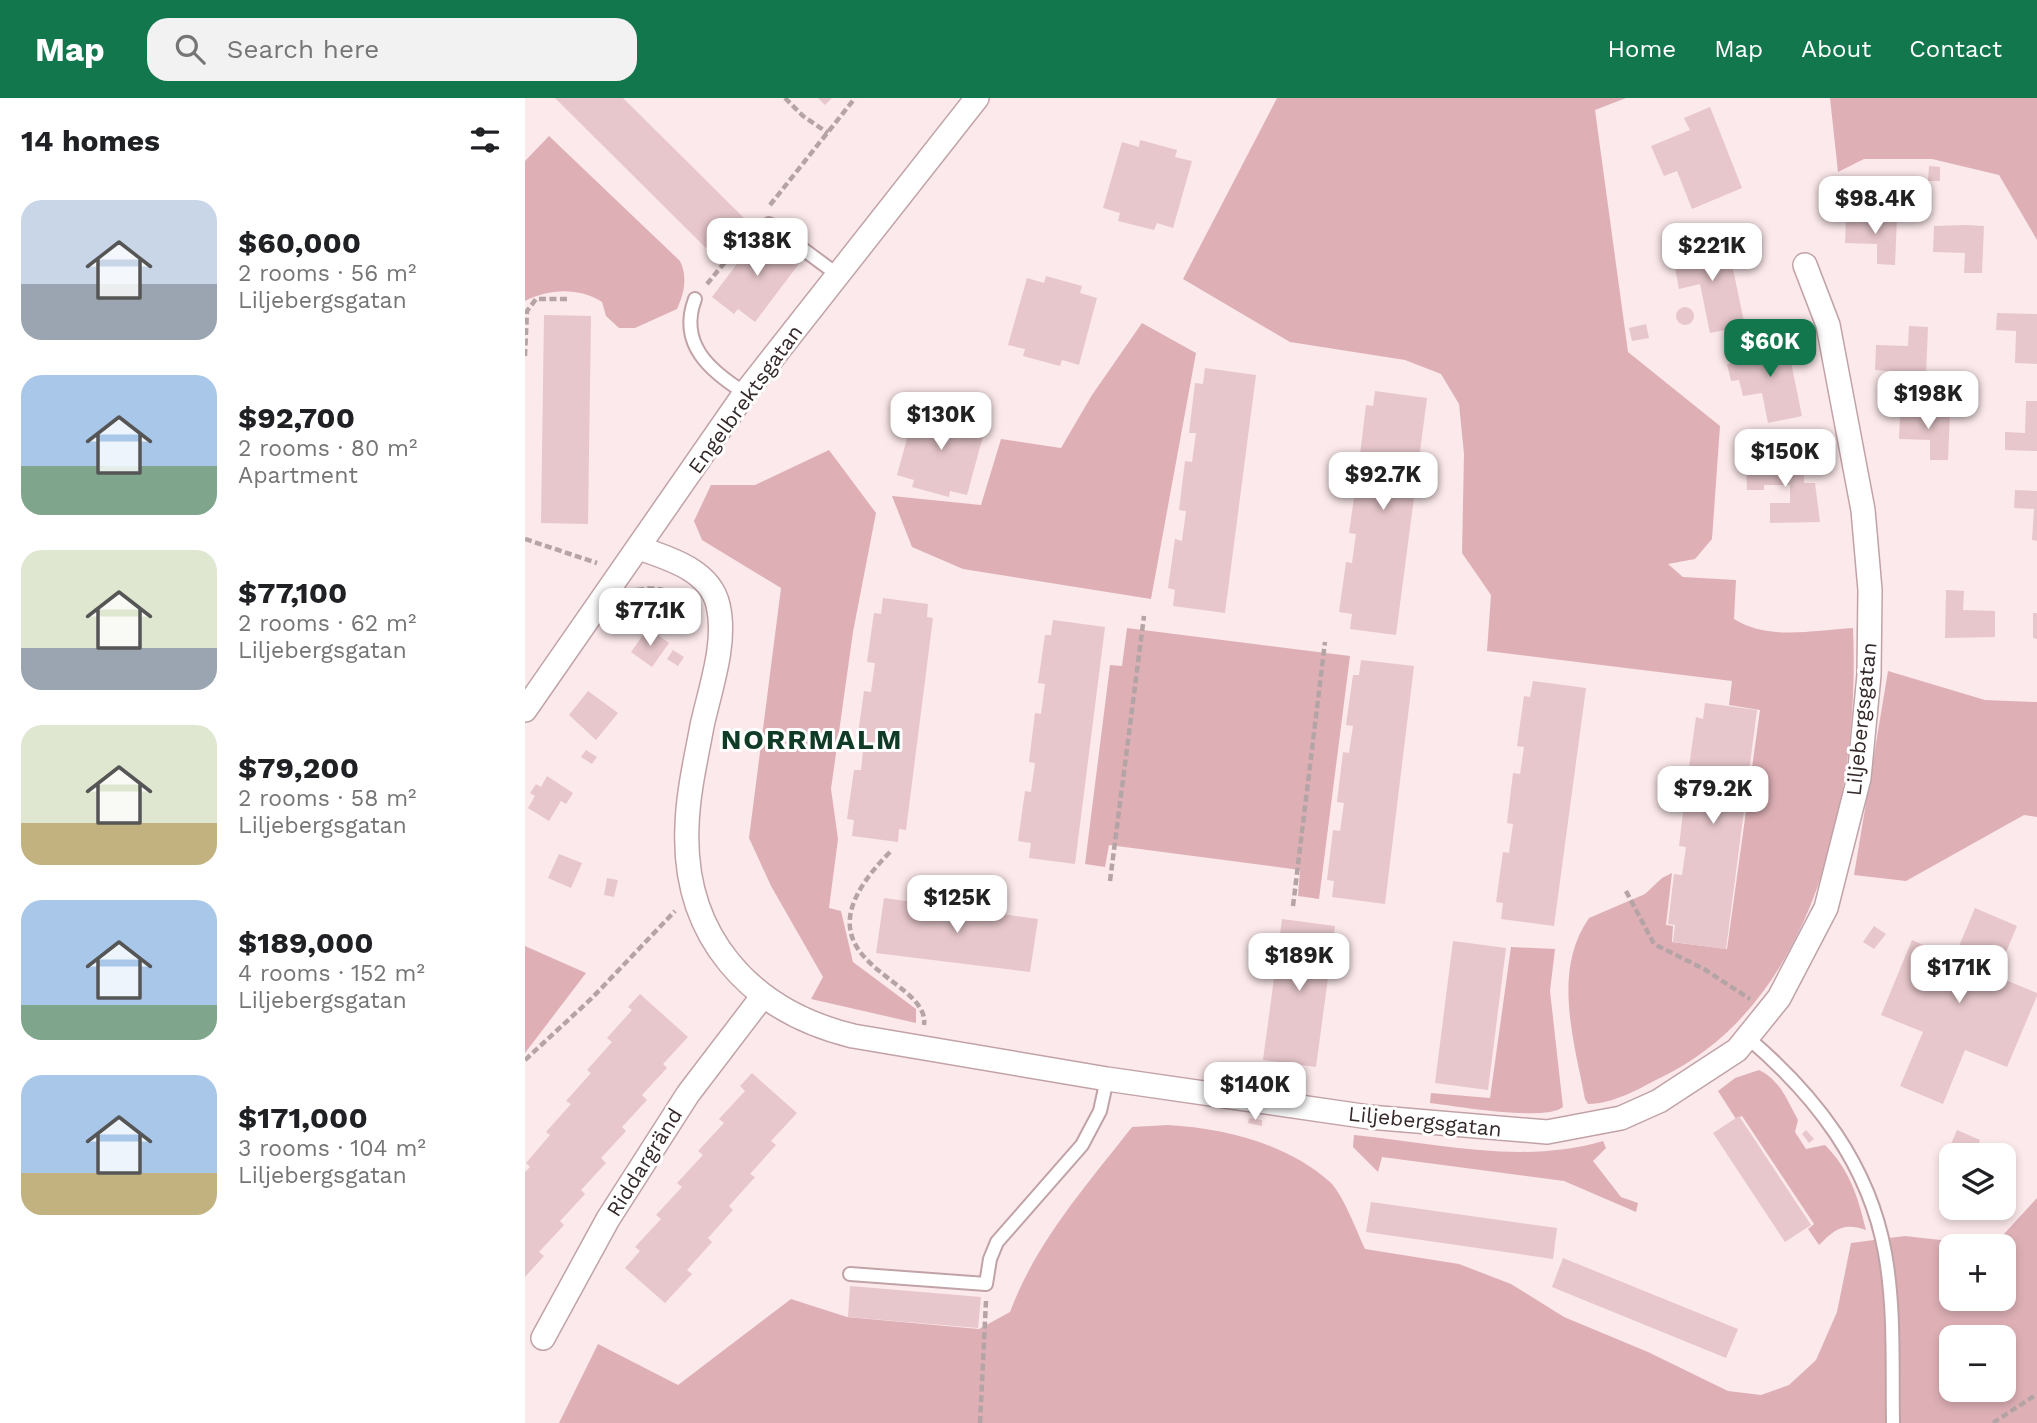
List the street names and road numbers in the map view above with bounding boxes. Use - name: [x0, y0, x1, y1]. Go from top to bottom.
- street label: Engelbrektsgatan: [683, 320, 807, 478]
- street label: Liljebergsgatan: [1841, 641, 1881, 797]
- street label: Liljebergsgatan: [1347, 1101, 1503, 1141]
- street label: Riddargränd: [601, 1103, 687, 1221]

